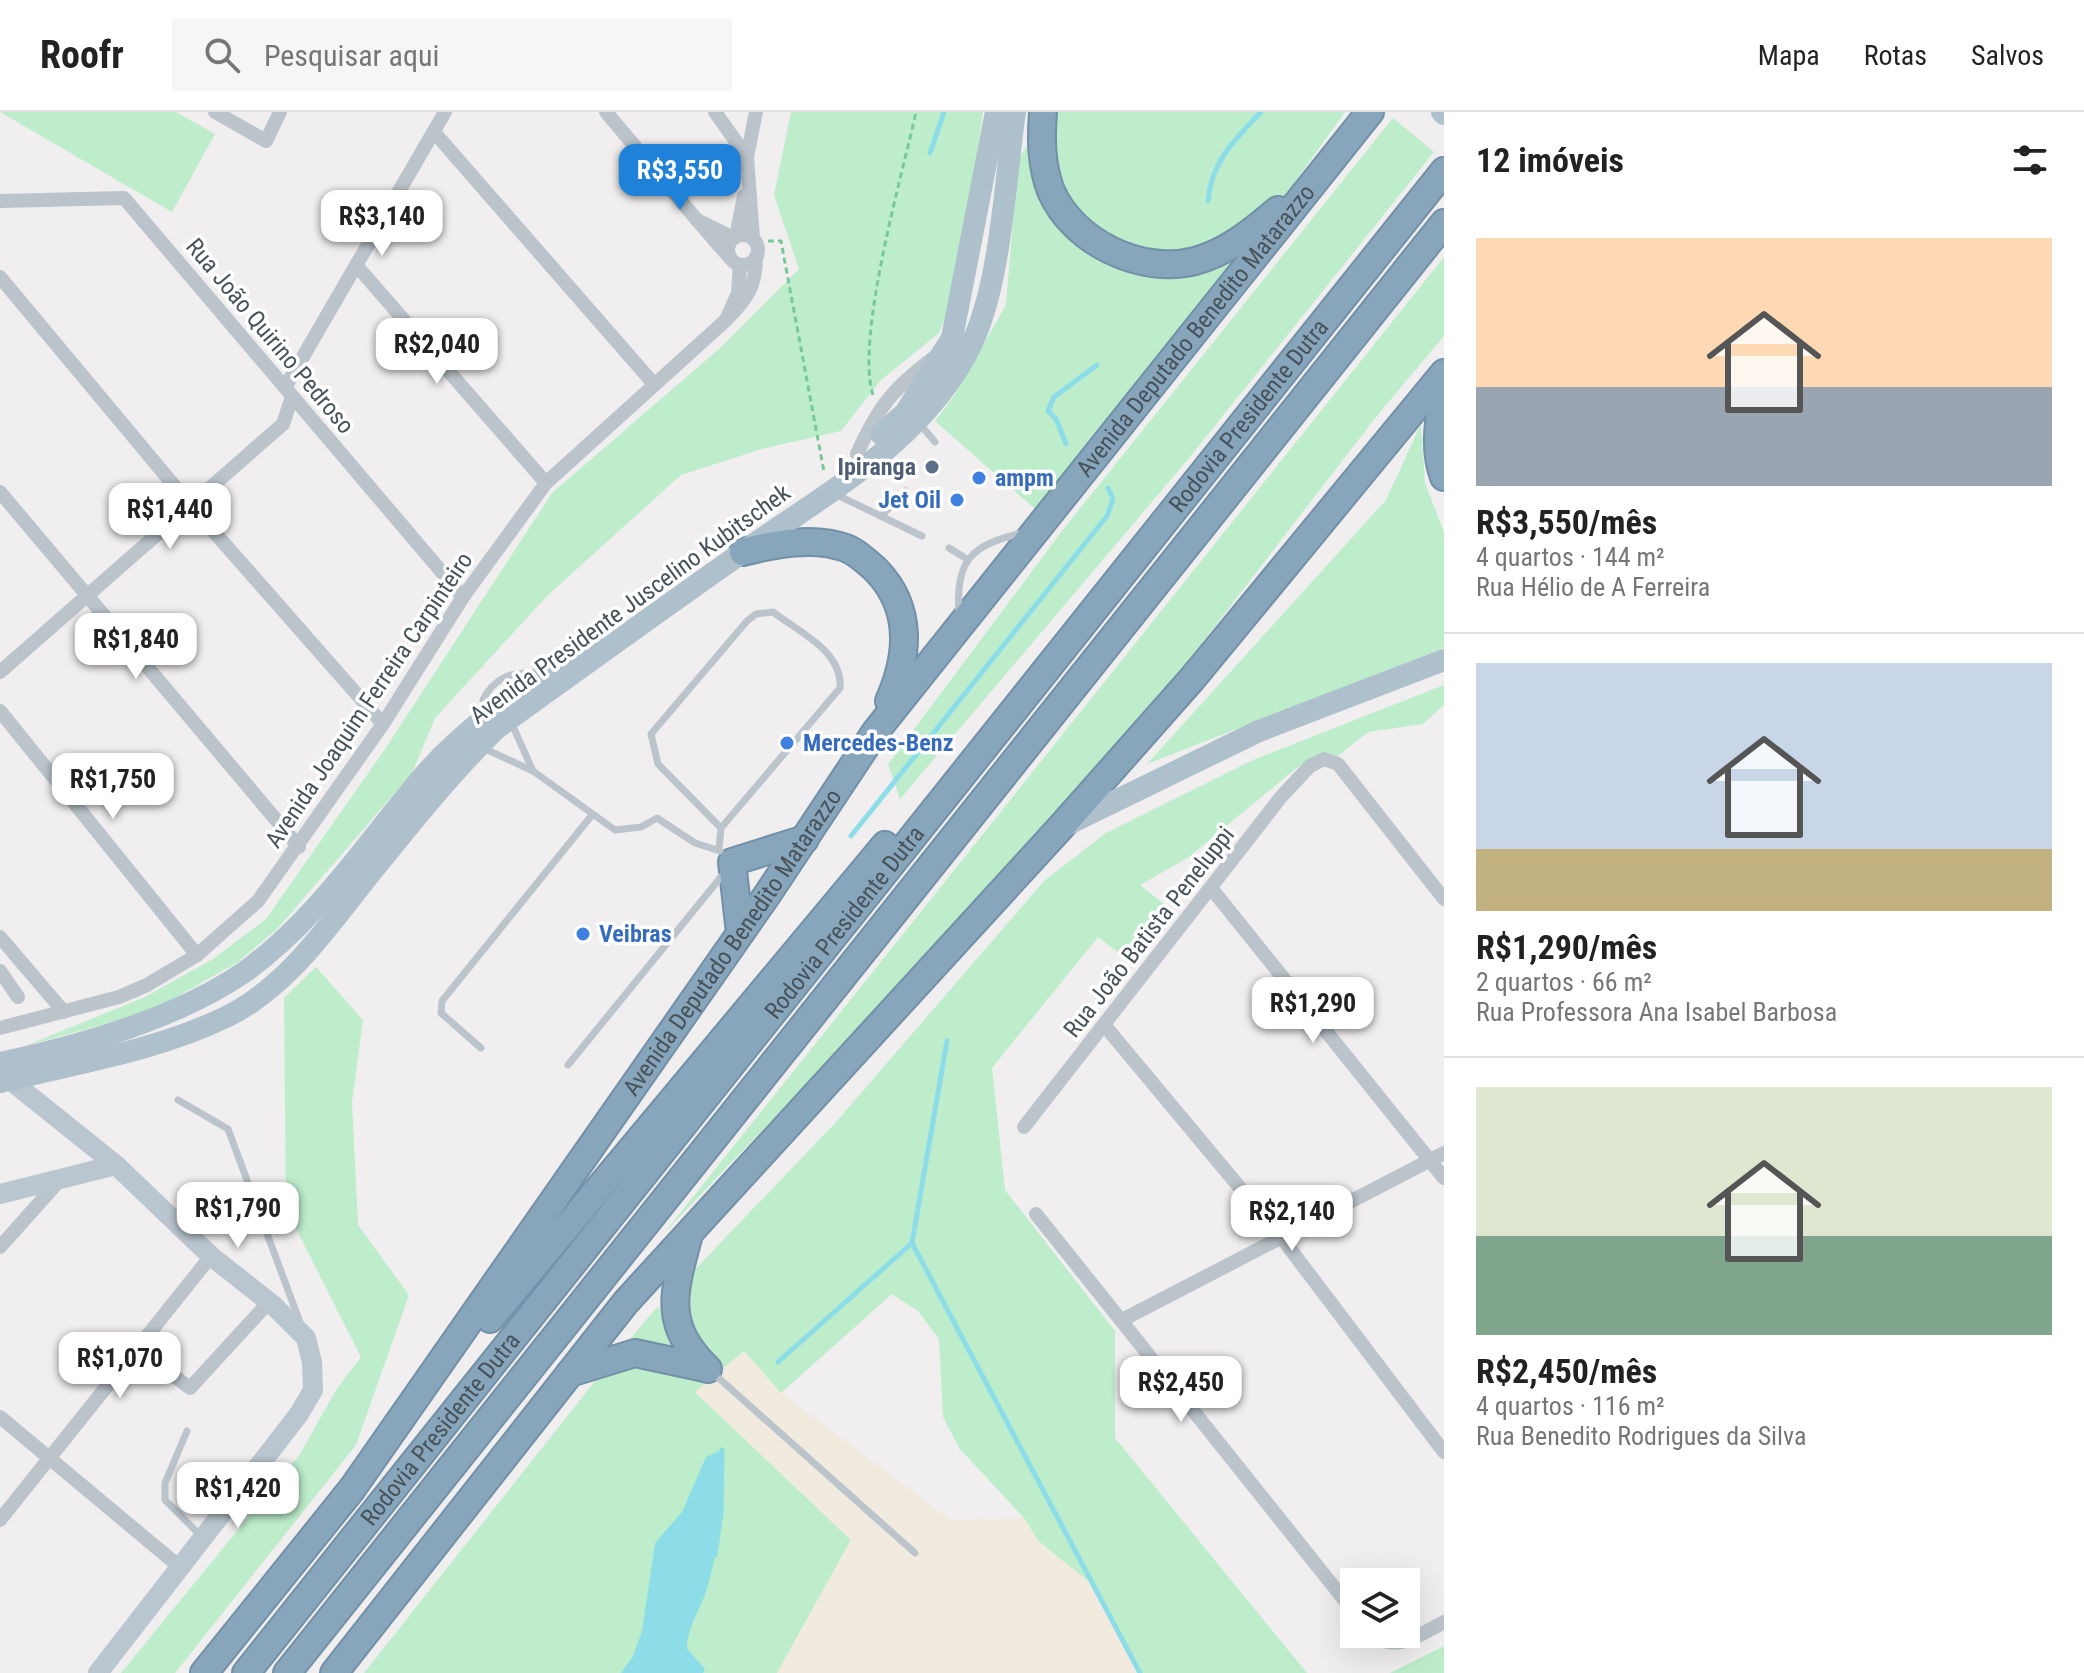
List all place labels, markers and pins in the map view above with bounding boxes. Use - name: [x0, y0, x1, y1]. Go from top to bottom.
- pin: R$3,550: [606, 144, 754, 212]
- pin: R$3,140: [308, 190, 456, 258]
- pin: R$2,040: [363, 318, 511, 386]
- place label: Ipiranga: [837, 453, 916, 481]
- marker: Ipiranga: [923, 458, 941, 476]
- place label: ampm: [995, 464, 1054, 492]
- marker: ampm: [970, 469, 988, 487]
- pin: R$1,440: [96, 483, 244, 551]
- place label: Jet Oil: [878, 486, 941, 514]
- marker: Jet Oil: [948, 491, 966, 509]
- pin: R$1,840: [62, 613, 210, 681]
- place label: Mercedes-Benz: [803, 729, 953, 757]
- marker: Mercedes-Benz: [778, 734, 796, 752]
- pin: R$1,750: [39, 753, 187, 821]
- place label: Veibras: [599, 920, 672, 948]
- marker: Veibras: [574, 925, 592, 943]
- pin: R$1,290: [1239, 977, 1387, 1045]
- pin: R$1,790: [164, 1182, 312, 1250]
- pin: R$2,140: [1218, 1185, 1366, 1253]
- pin: R$1,070: [46, 1332, 194, 1400]
- pin: R$2,450: [1107, 1356, 1255, 1424]
- pin: R$1,420: [164, 1462, 312, 1530]

